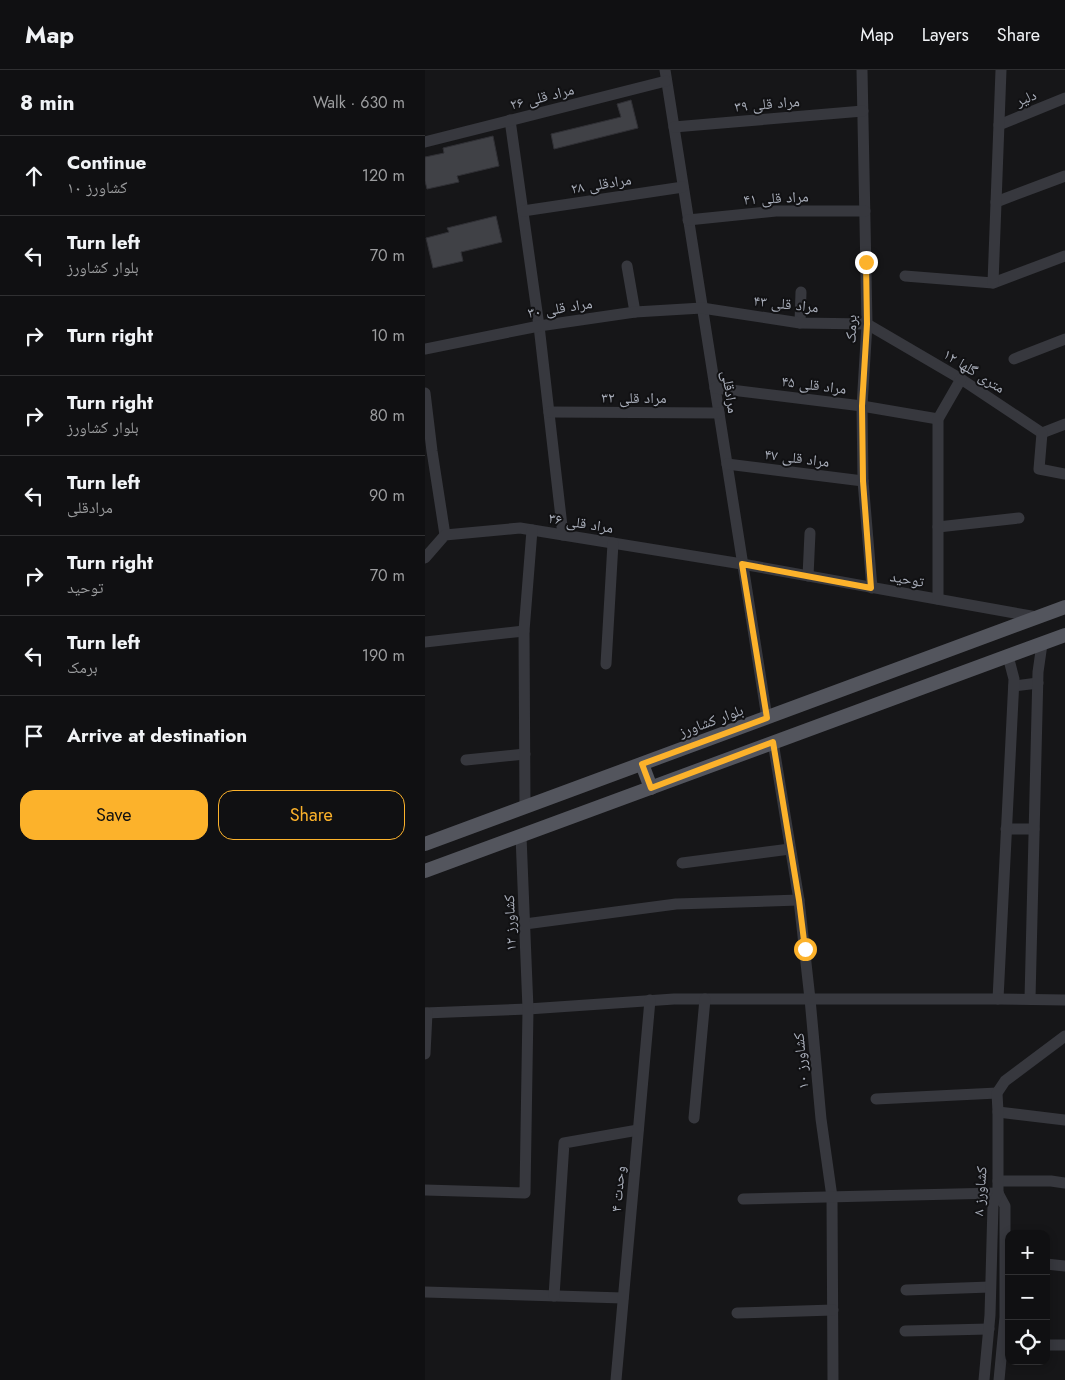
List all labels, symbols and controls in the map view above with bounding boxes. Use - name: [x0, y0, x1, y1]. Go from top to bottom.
- text: Map: [25, 17, 74, 52]
- text: Map: [860, 22, 894, 48]
- text: Layers: [922, 22, 969, 48]
- text: Share: [997, 22, 1040, 48]
- street label: مراد قلی ۲۶: [508, 78, 577, 116]
- street label: دلیر: [1011, 84, 1040, 112]
- text: 8 min: [20, 88, 75, 118]
- street label: مراد قلی ۳۹: [733, 90, 801, 118]
- text: Walk · 630 m: [313, 91, 405, 114]
- text: Continue: [67, 149, 146, 176]
- icon: ahead: [20, 162, 48, 190]
- text: 120 m: [362, 164, 405, 187]
- street label: مرادقلی ۲۸: [569, 168, 633, 200]
- text: کشاورز ۱۰: [67, 176, 127, 199]
- street label: مراد قلی ۴۱: [743, 185, 809, 211]
- text: Turn left: [67, 229, 140, 256]
- icon: left: [20, 242, 48, 270]
- text: 70 m: [370, 244, 405, 267]
- route end: [855, 251, 878, 274]
- text: بلوار کشاورز: [67, 256, 139, 279]
- street label: مراد قلی ۴۳: [752, 290, 820, 318]
- street label: مراد قلی ۳۰: [526, 292, 594, 324]
- street label: برمک: [840, 314, 862, 344]
- icon: right: [20, 322, 48, 350]
- text: Turn right: [67, 322, 153, 349]
- text: 10 m: [371, 324, 405, 347]
- street label: ۱۲ متری گلها: [939, 343, 1009, 399]
- street label: مرادقلی: [716, 369, 744, 415]
- street label: مراد قلی ۴۵: [780, 370, 848, 400]
- street label: مراد قلی ۳۲: [601, 387, 667, 409]
- text: Turn right: [67, 389, 153, 416]
- icon: right: [20, 402, 48, 430]
- text: 80 m: [369, 404, 405, 427]
- text: بلوار کشاورز: [67, 416, 139, 439]
- street label: مراد قلی ۴۷: [763, 443, 831, 473]
- text: Turn left: [67, 469, 140, 496]
- icon: left: [20, 482, 48, 510]
- text: 90 m: [369, 484, 405, 507]
- text: مرادقلی: [67, 496, 113, 519]
- street label: مراد قلی ۳۶: [547, 507, 615, 539]
- text: Turn right: [67, 549, 153, 576]
- icon: right: [20, 562, 48, 590]
- text: 70 m: [370, 564, 405, 587]
- street label: توحید: [888, 565, 926, 593]
- text: توحید: [67, 576, 104, 599]
- text: Turn left: [67, 629, 140, 656]
- icon: left: [20, 642, 48, 670]
- text: 190 m: [362, 644, 405, 667]
- text: برمک: [67, 656, 98, 679]
- street label: بلوار کشاورز: [675, 699, 746, 743]
- icon: arrive: [20, 722, 48, 750]
- text: Arrive at destination: [67, 722, 247, 749]
- button: Save: [20, 790, 208, 840]
- button: Share: [218, 790, 405, 840]
- street label: کشاورز ۱۲: [498, 894, 522, 952]
- route start: [794, 938, 817, 961]
- street label: کشاورز ۱۰: [788, 1032, 814, 1090]
- street label: وحدت ۴: [605, 1165, 631, 1213]
- street label: کشاورز ۸: [967, 1165, 993, 1217]
- map controls: [1005, 1230, 1050, 1365]
- button: +: [1005, 1230, 1050, 1275]
- button: −: [1005, 1275, 1050, 1320]
- button: locate: [1005, 1320, 1050, 1365]

